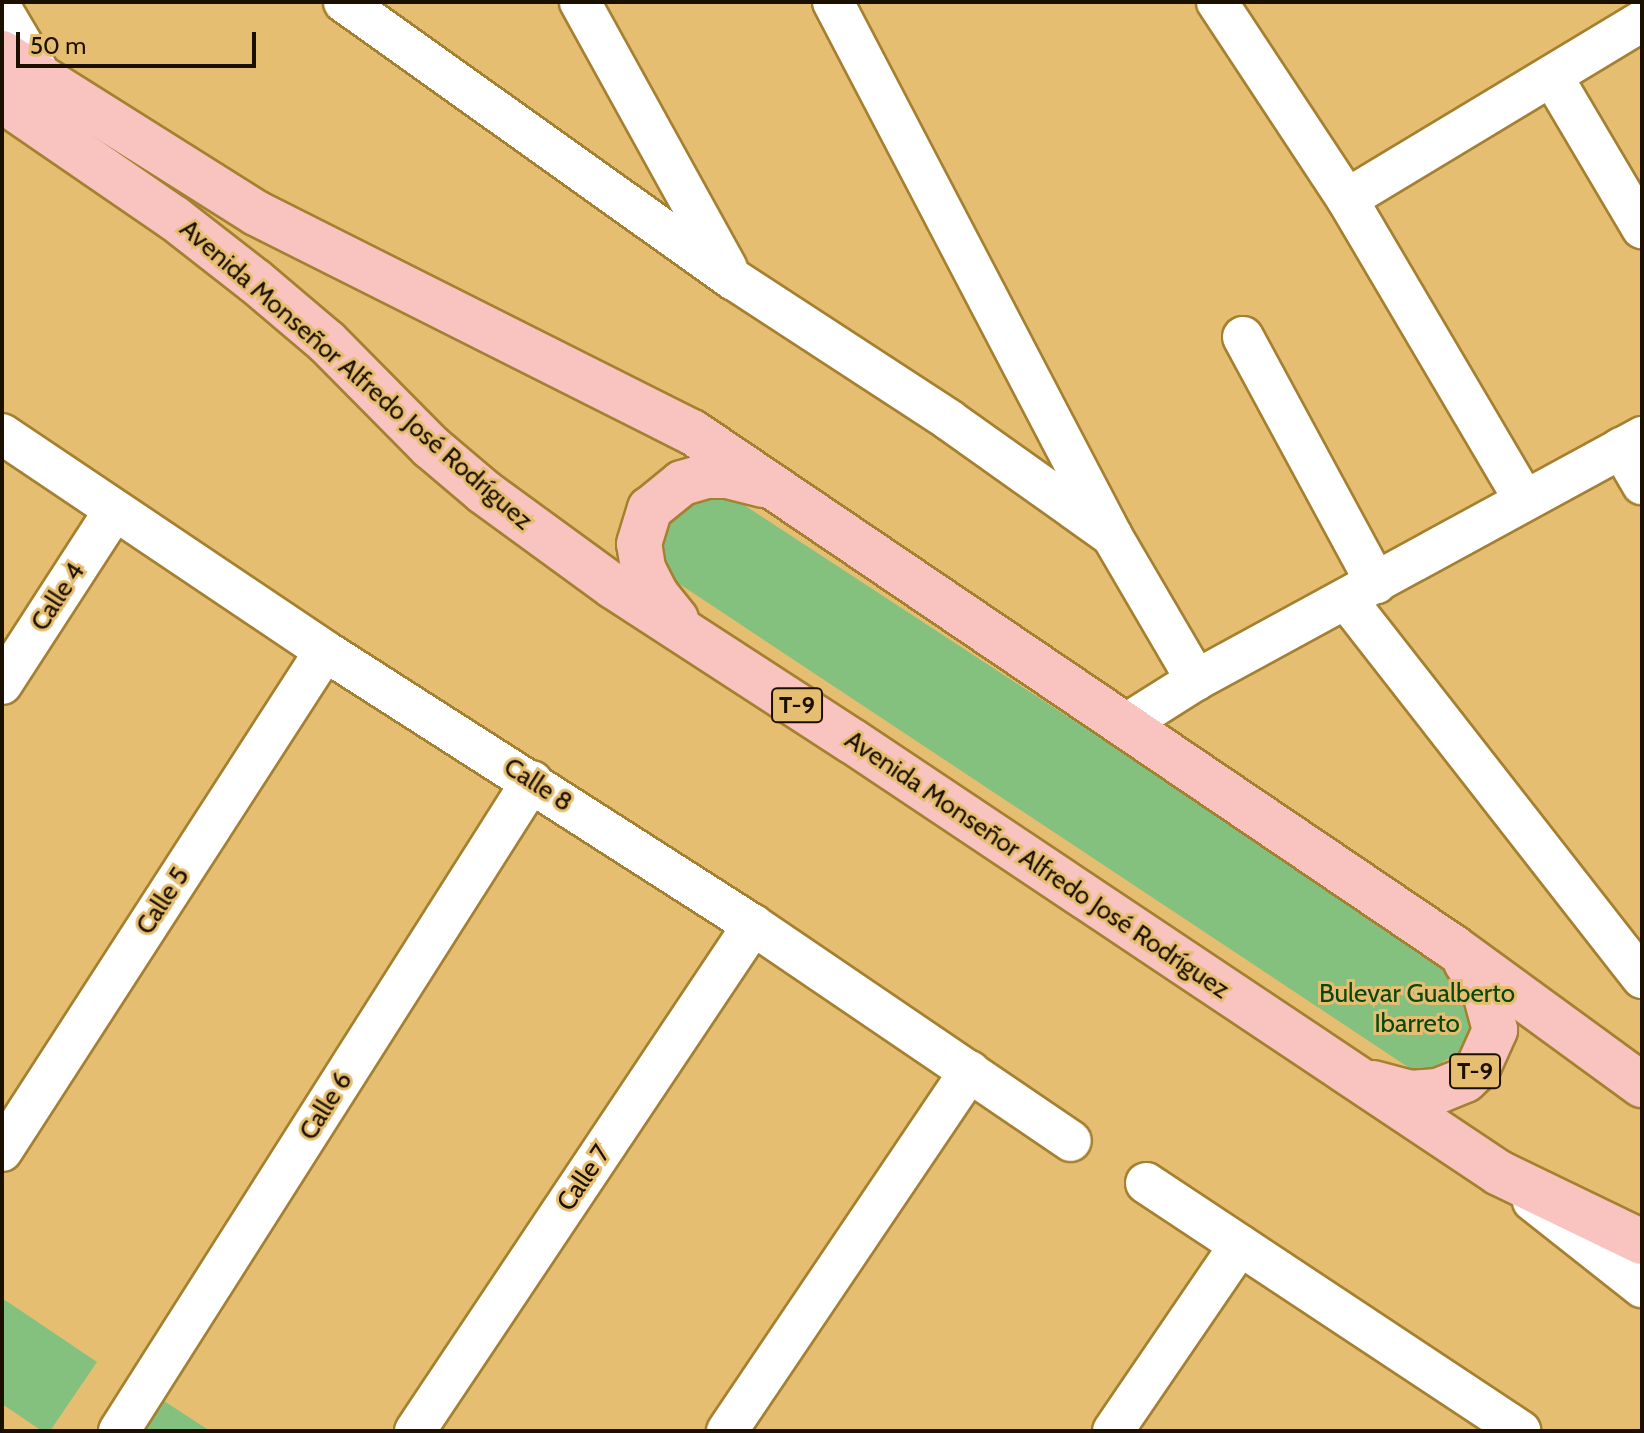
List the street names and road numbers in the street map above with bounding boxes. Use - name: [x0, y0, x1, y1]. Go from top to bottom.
- street label: Avenida Monseñor Alfredo José Rodríguez: [173, 213, 539, 537]
- street label: Calle 4: [25, 557, 91, 637]
- road number: T-9: [771, 685, 823, 725]
- street label: Avenida Monseñor Alfredo José Rodríguez: [839, 724, 1235, 1006]
- street label: Calle 8: [498, 751, 578, 819]
- street label: Calle 5: [130, 862, 196, 940]
- road number: T-9: [1449, 1051, 1501, 1091]
- street label: Calle 6: [293, 1066, 359, 1146]
- street label: Calle 7: [551, 1139, 617, 1217]

